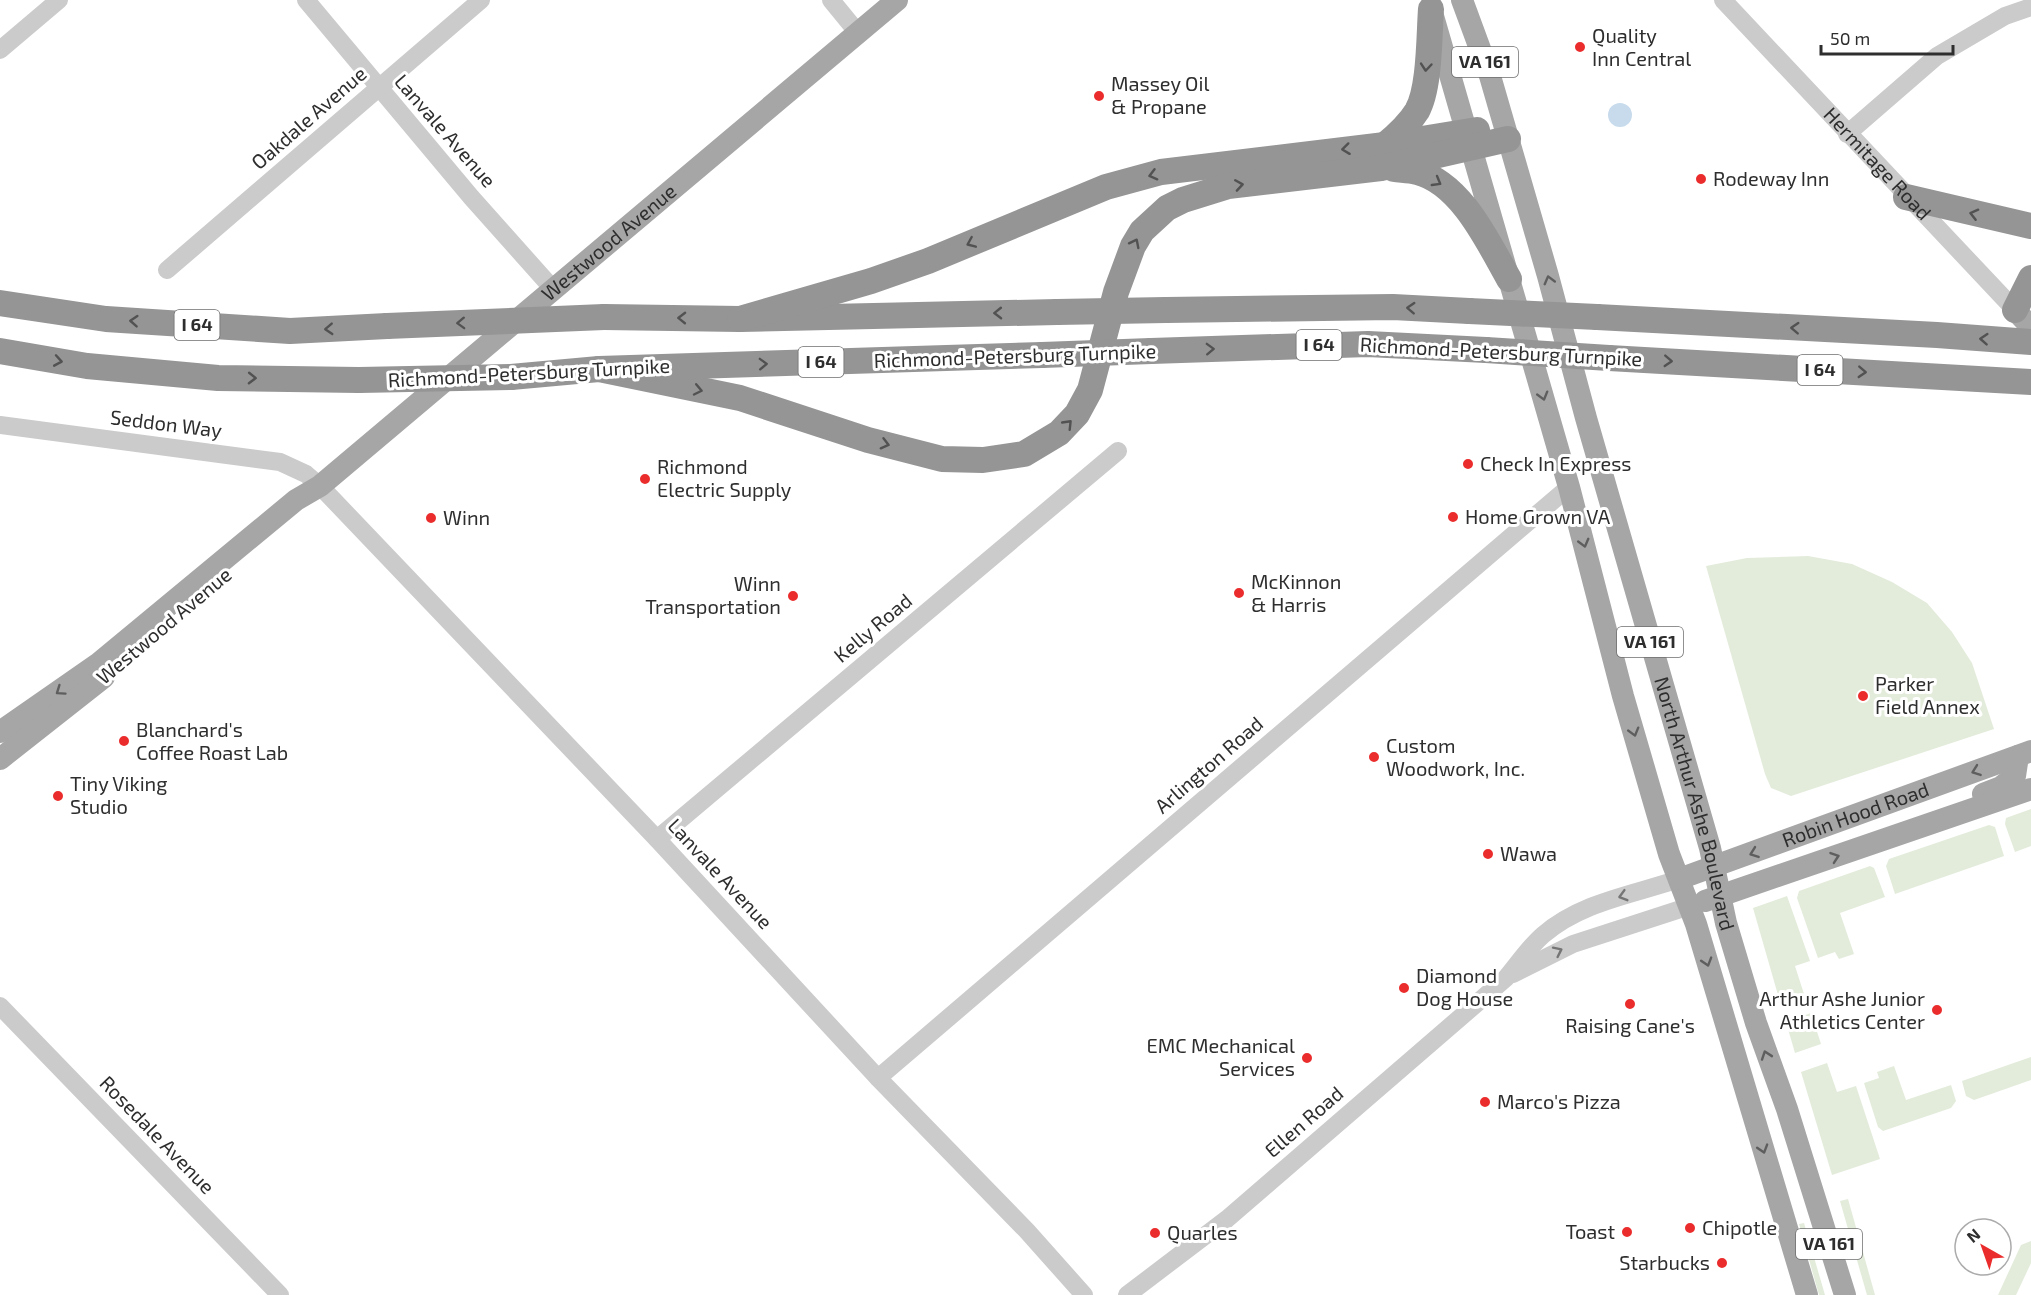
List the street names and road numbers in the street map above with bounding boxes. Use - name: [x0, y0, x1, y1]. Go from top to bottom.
- road number: VA 161: [1452, 47, 1518, 77]
- street label: Oakdale Avenue: [246, 61, 371, 174]
- street label: Lanvale Avenue: [390, 69, 501, 192]
- street label: Hermitage Road: [1819, 102, 1937, 224]
- street label: Westwood Avenue: [536, 178, 681, 305]
- road number: I 64: [174, 310, 220, 340]
- road number: I 64: [1296, 330, 1342, 360]
- street label: Richmond-Petersburg Turnpike: [1359, 332, 1643, 370]
- street label: Richmond-Petersburg Turnpike: [873, 338, 1157, 372]
- road number: I 64: [798, 347, 844, 377]
- street label: Richmond-Petersburg Turnpike: [387, 353, 671, 391]
- road number: I 64: [1798, 355, 1842, 385]
- street label: Seddon Way: [109, 404, 224, 442]
- street label: Westwood Avenue: [91, 562, 236, 689]
- street label: Kelly Road: [828, 588, 916, 667]
- road number: VA 161: [1617, 627, 1683, 657]
- street label: North Arthur Ashe Boulevard: [1650, 674, 1741, 933]
- street label: Arlington Road: [1149, 711, 1267, 818]
- street label: Robin Hood Road: [1779, 776, 1932, 851]
- street label: Lanvale Avenue: [664, 813, 778, 933]
- street label: Rosedale Avenue: [95, 1070, 220, 1198]
- street label: Ellen Road: [1259, 1081, 1347, 1162]
- road number: VA 161: [1796, 1229, 1862, 1259]

